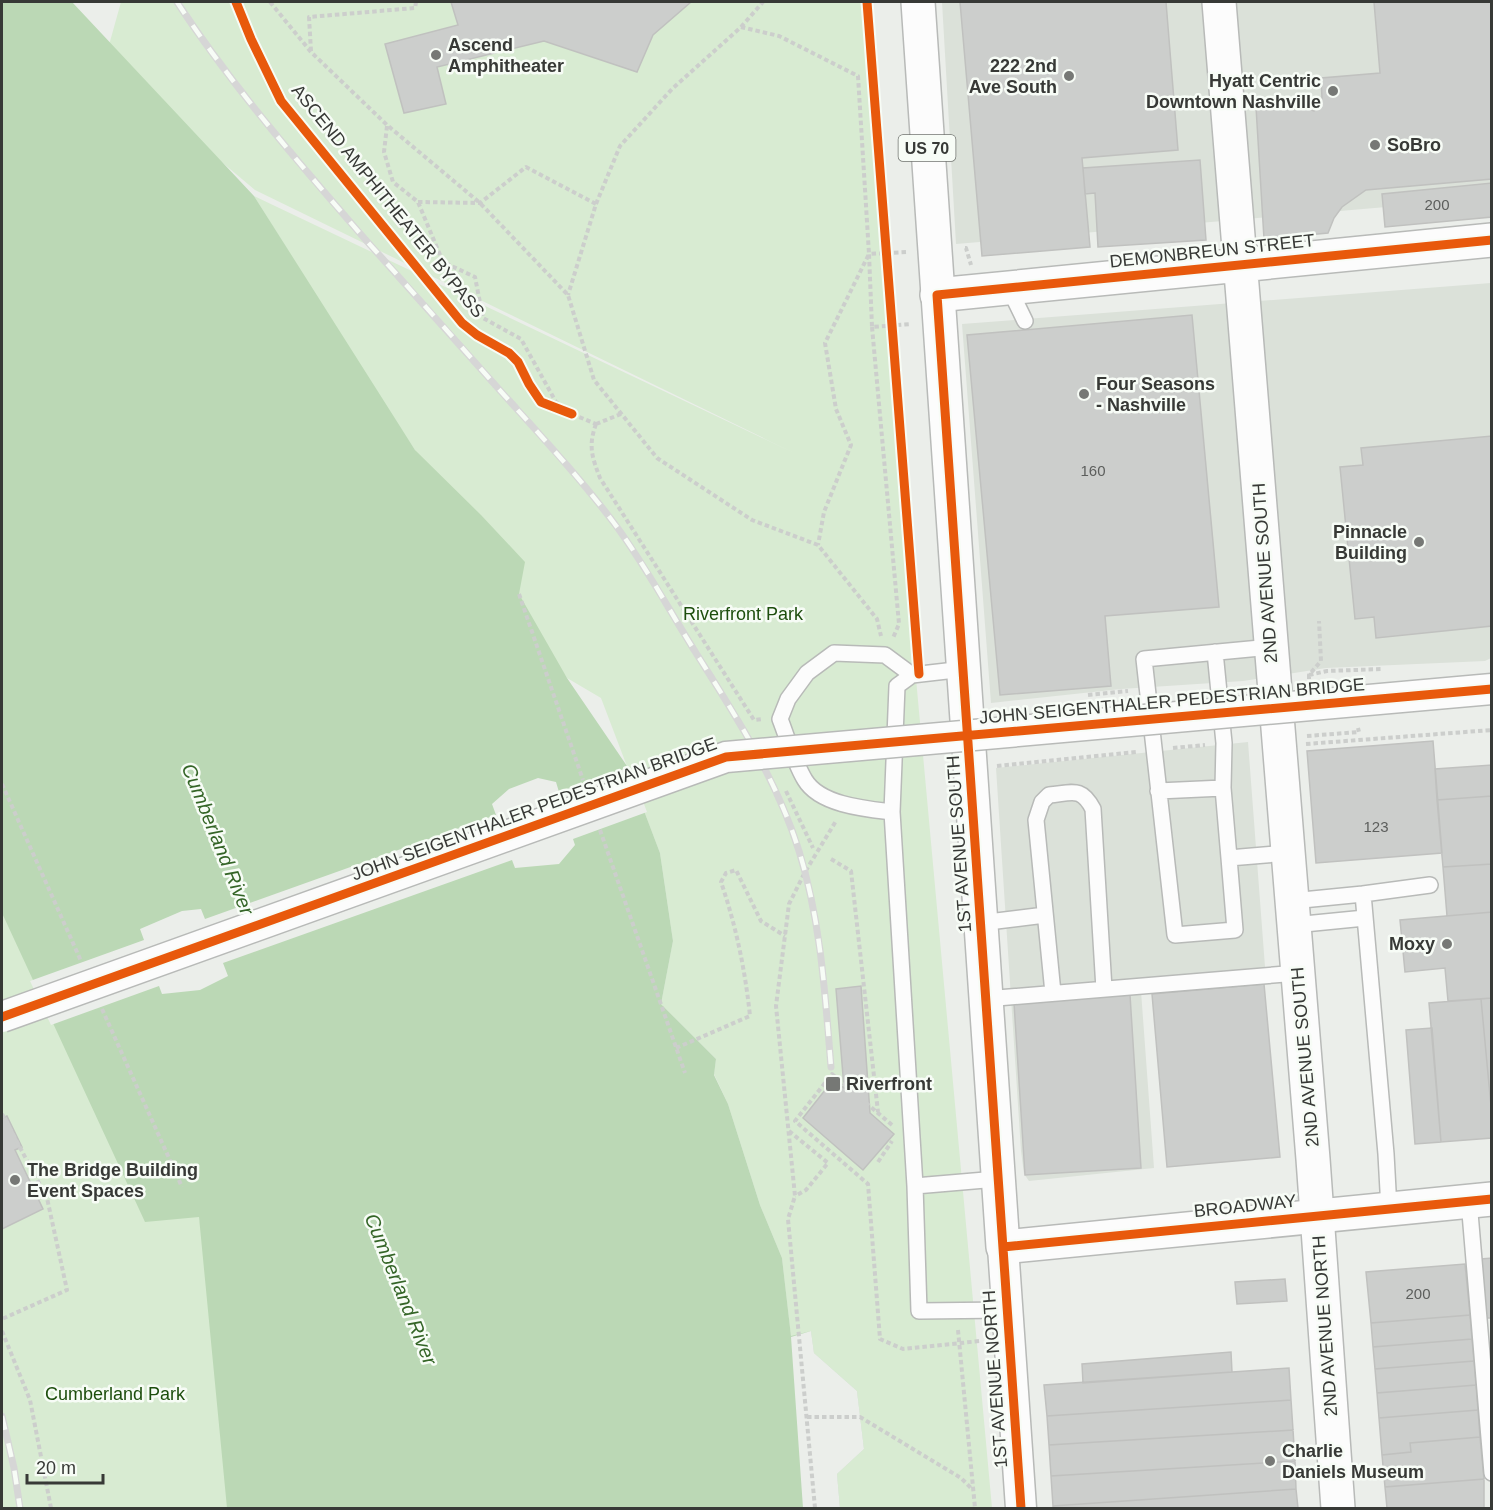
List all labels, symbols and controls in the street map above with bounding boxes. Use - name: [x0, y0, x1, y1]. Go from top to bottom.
- place label: Ascend Amphitheater: [448, 35, 564, 76]
- marker: Ascend Amphitheater: [429, 48, 443, 62]
- place label: 222 2nd Ave South: [969, 56, 1057, 97]
- marker: 222 2nd Ave South: [1062, 69, 1076, 83]
- place label: Hyatt Centric Downtown Nashville: [1146, 71, 1321, 112]
- street label: ASCEND AMPHITHEATER BYPASS: [288, 80, 488, 322]
- marker: Hyatt Centric Downtown Nashville: [1326, 84, 1340, 98]
- road number: US 70: [898, 135, 956, 161]
- place label: SoBro: [1387, 135, 1441, 155]
- marker: SoBro: [1368, 138, 1382, 152]
- house number: 200: [1424, 196, 1450, 213]
- street label: DEMONBREUN STREET: [1109, 230, 1315, 272]
- place label: Four Seasons - Nashville: [1096, 374, 1215, 415]
- marker: Four Seasons - Nashville: [1077, 387, 1091, 401]
- house number: 160: [1080, 462, 1106, 479]
- street label: 2ND AVENUE SOUTH: [1249, 482, 1281, 664]
- place label: Pinnacle Building: [1333, 522, 1407, 563]
- marker: Pinnacle Building: [1412, 535, 1426, 549]
- park label: Riverfront Park: [683, 604, 804, 624]
- street label: JOHN SEIGENTHALER PEDESTRIAN BRIDGE: [978, 674, 1366, 728]
- street label: JOHN SEIGENTHALER PEDESTRIAN BRIDGE: [349, 733, 719, 885]
- street label: 1ST AVENUE SOUTH: [943, 755, 975, 933]
- water label: Cumberland River: [178, 760, 259, 919]
- house number: 123: [1363, 818, 1389, 835]
- place label: Moxy: [1389, 934, 1435, 954]
- marker: Moxy: [1440, 937, 1454, 951]
- street label: 2ND AVENUE SOUTH: [1287, 966, 1323, 1148]
- place label: Riverfront: [846, 1074, 932, 1094]
- marker: Riverfront: [824, 1075, 842, 1093]
- place label: The Bridge Building Event Spaces: [27, 1160, 198, 1201]
- marker: The Bridge Building Event Spaces: [8, 1173, 22, 1187]
- street label: BROADWAY: [1193, 1191, 1297, 1221]
- water label: Cumberland River: [361, 1210, 442, 1369]
- street label: 2ND AVENUE NORTH: [1309, 1235, 1341, 1417]
- house number: 200: [1405, 1285, 1431, 1302]
- street label: 1ST AVENUE NORTH: [979, 1289, 1011, 1469]
- park label: Cumberland Park: [45, 1384, 186, 1404]
- place label: Charlie Daniels Museum: [1282, 1441, 1424, 1482]
- scale bar: [27, 1447, 104, 1485]
- marker: Charlie Daniels Museum: [1263, 1454, 1277, 1468]
- text: 20 m: [36, 1458, 76, 1478]

